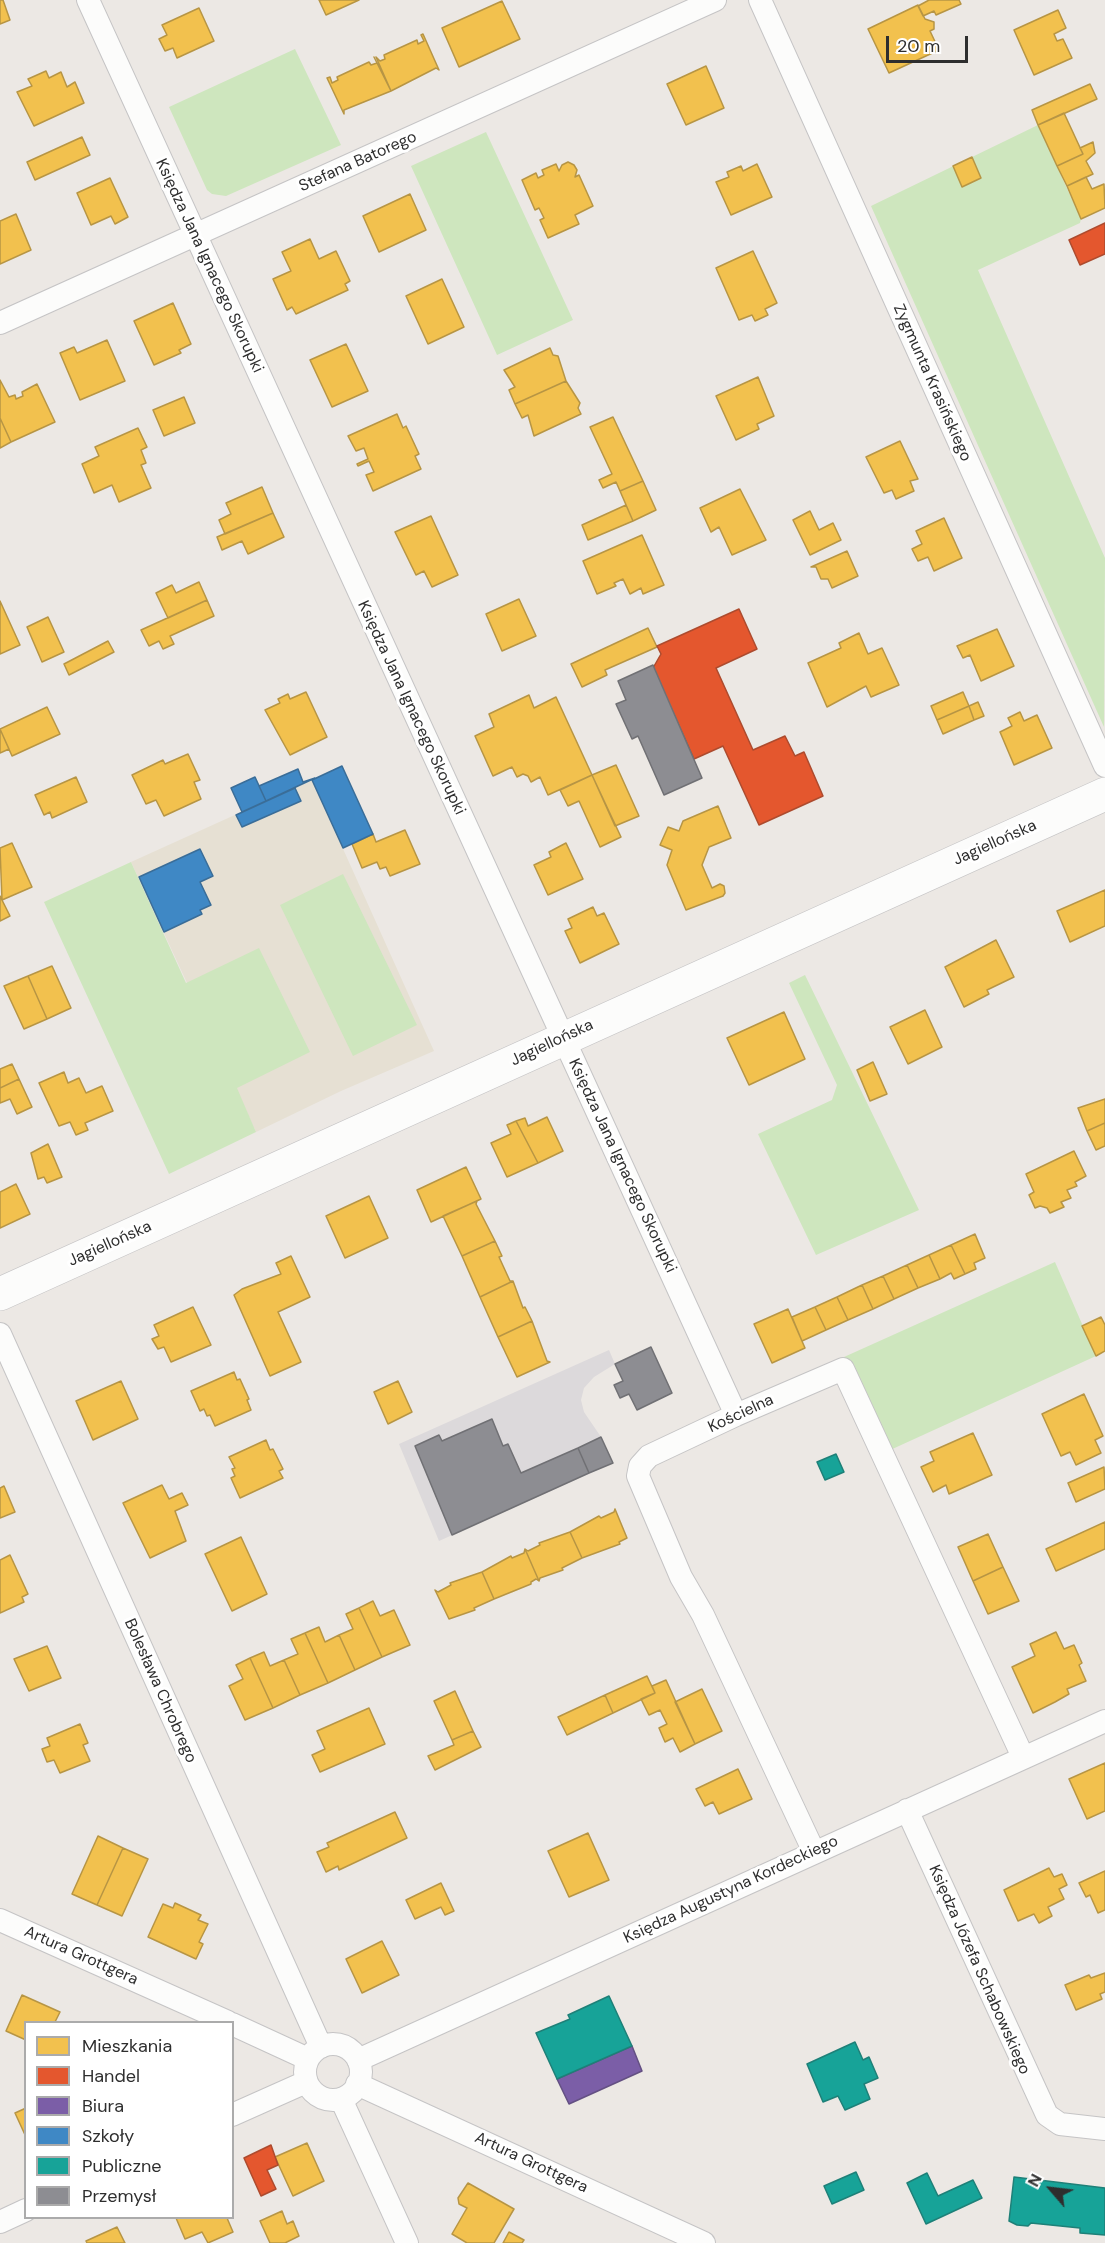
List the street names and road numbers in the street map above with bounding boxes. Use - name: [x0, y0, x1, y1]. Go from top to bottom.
- street label: Stefana Batorego: [296, 127, 420, 197]
- street label: Księdza Jana Ignacego Skorupki: [151, 156, 267, 376]
- street label: Zygmunta Krasińskiego: [889, 301, 975, 465]
- street label: Księdza Jana Ignacego Skorupki: [353, 598, 469, 818]
- street label: Jagiellońska: [950, 816, 1040, 870]
- street label: Jagiellońska: [508, 1015, 596, 1071]
- street label: Księdza Jana Ignacego Skorupki: [564, 1056, 680, 1276]
- street label: Jagiellońska: [65, 1217, 155, 1271]
- street label: Kościelna: [705, 1391, 777, 1437]
- street label: Bolesława Chrobrego: [120, 1616, 200, 1766]
- street label: Księdza Augustyna Kordeckiego: [621, 1832, 841, 1948]
- street label: Księdza Józefa Schabowskiego: [924, 1862, 1034, 2078]
- street label: Artura Grottgera: [21, 1922, 141, 1990]
- street label: Artura Grottgera: [471, 2128, 591, 2198]

